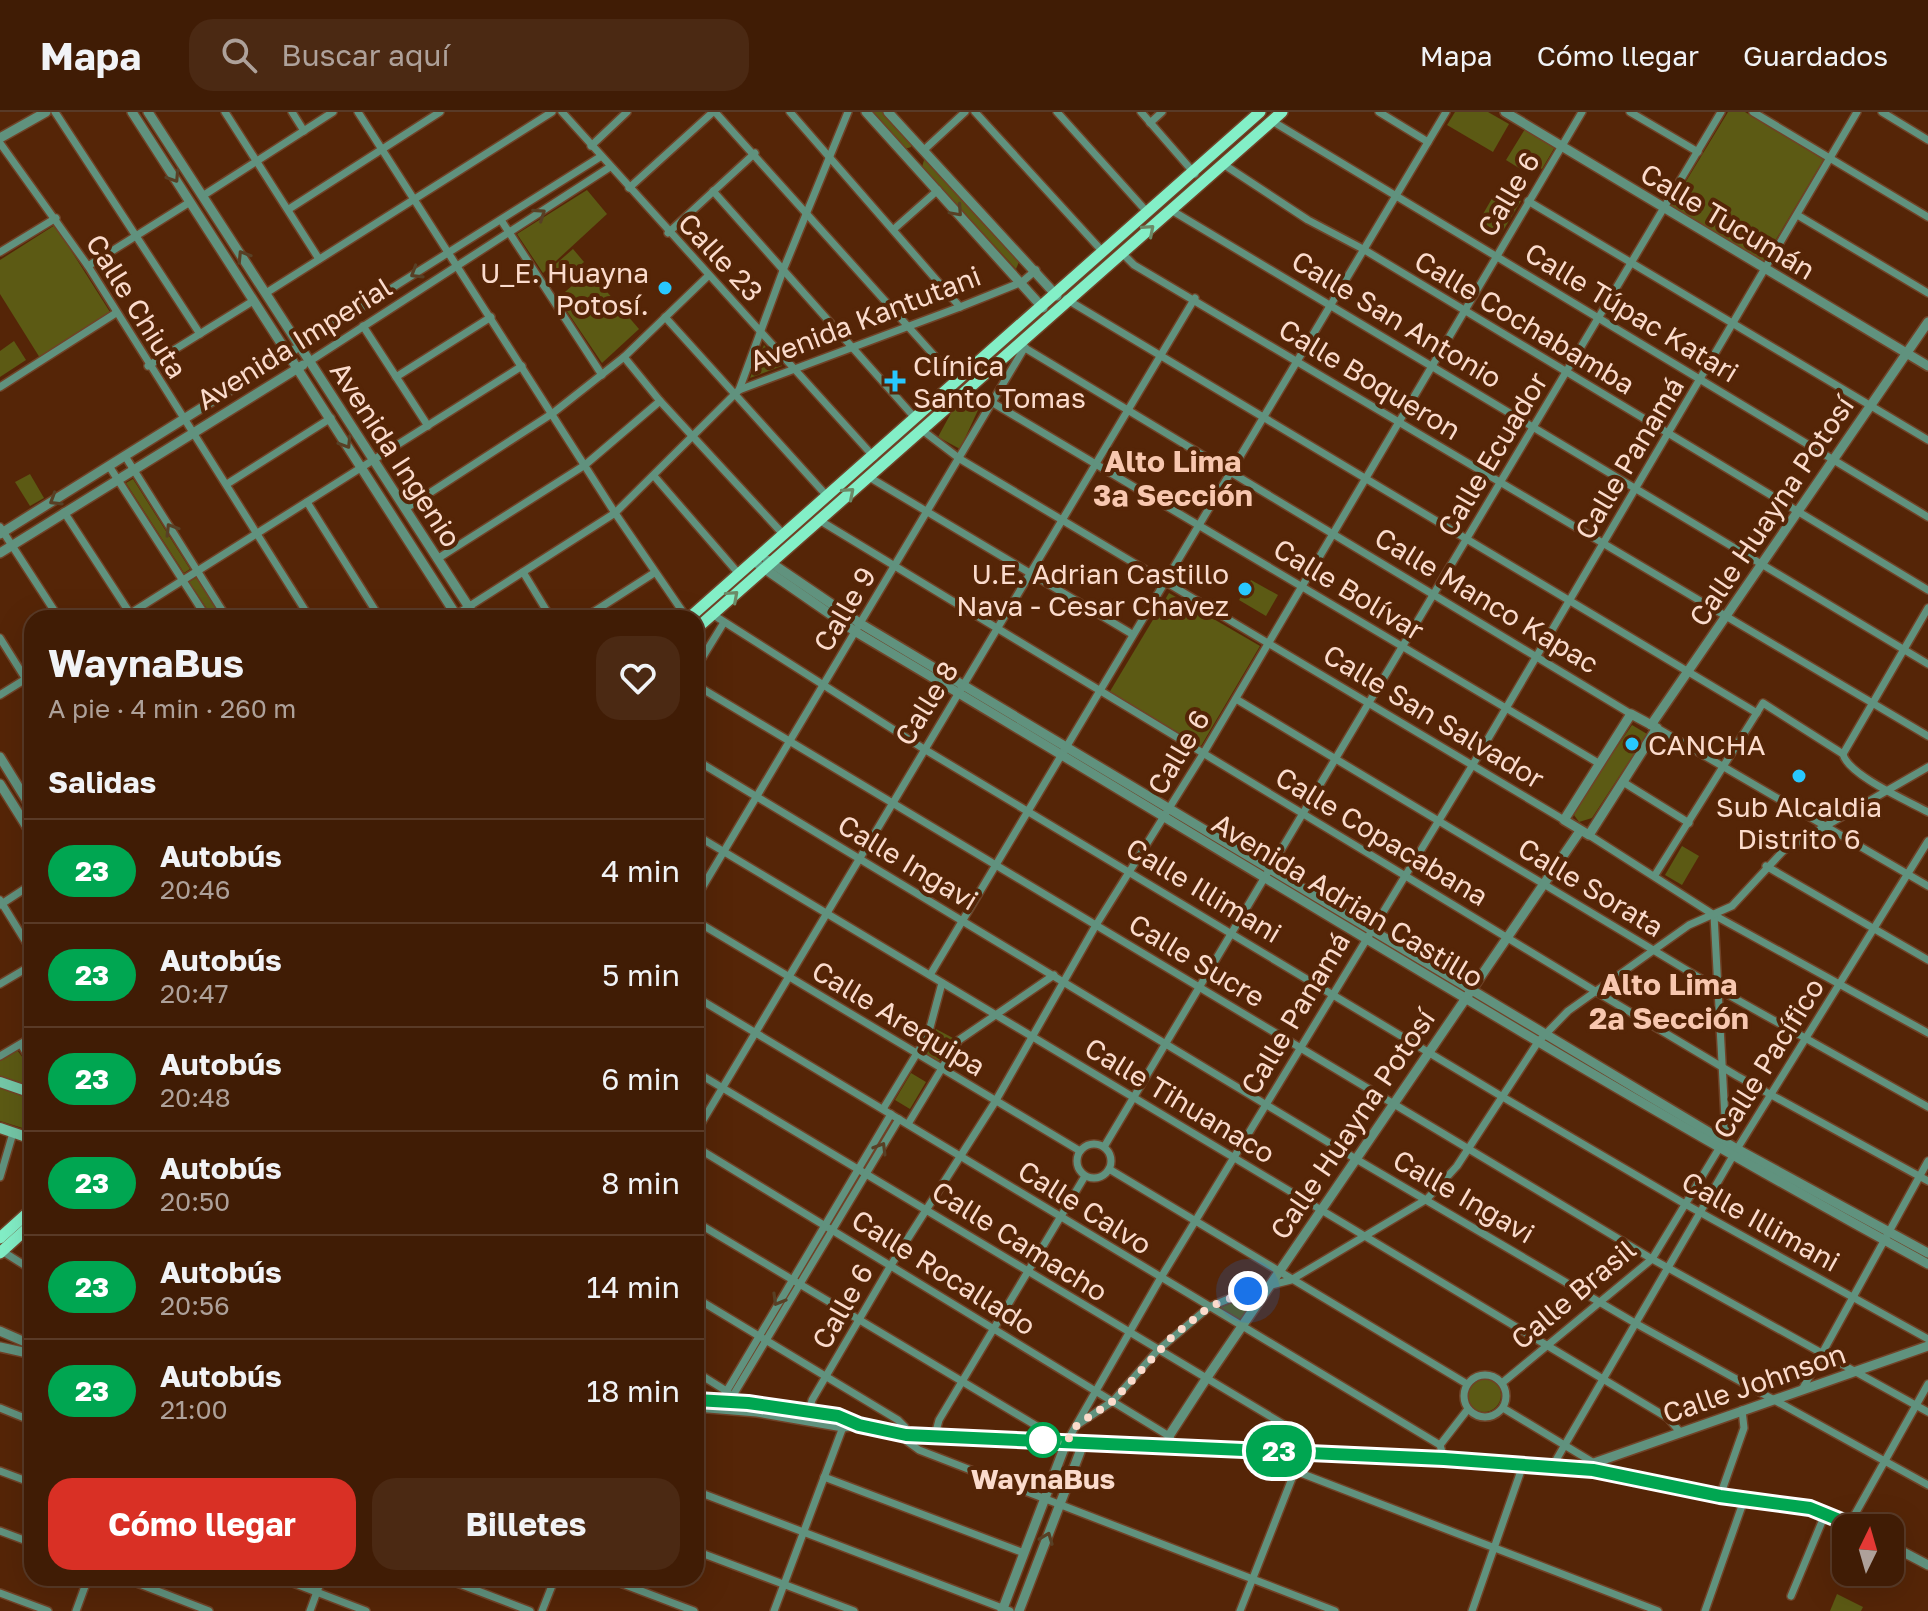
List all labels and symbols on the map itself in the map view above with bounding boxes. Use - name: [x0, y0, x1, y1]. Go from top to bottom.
- street label: Calle 6: [1470, 146, 1546, 242]
- street label: Calle Tucumán: [1635, 156, 1821, 286]
- one-way arrow: [165, 169, 180, 183]
- one-way arrow: [948, 201, 962, 216]
- street label: Calle 23: [672, 206, 770, 308]
- one-way arrow: [532, 208, 546, 223]
- one-way arrow: [1139, 225, 1154, 239]
- street label: Calle Chiuta: [80, 228, 194, 384]
- street label: Calle Túpac Katari: [1519, 235, 1745, 389]
- street label: Calle San Antonio: [1286, 243, 1508, 395]
- street label: Calle Cochabamba: [1409, 243, 1641, 401]
- one-way arrow: [237, 251, 252, 265]
- place label: U_E. Huayna Potosí.: [480, 256, 649, 321]
- street label: Avenida Kantutani: [745, 259, 985, 377]
- one-way arrow: [410, 263, 425, 279]
- street label: Avenida Imperial: [191, 270, 397, 416]
- marker: U_E. Huayna Potosí.: [656, 279, 674, 297]
- street label: Calle Boqueron: [1273, 312, 1467, 446]
- place label: Clínica Santo Tomas: [913, 349, 1086, 414]
- street label: Avenida Ingenio: [324, 355, 468, 553]
- street label: Calle Ecuador: [1430, 366, 1554, 542]
- marker: Clínica Santo Tomas: [884, 370, 906, 392]
- street label: Calle Panamá: [1568, 371, 1690, 545]
- street label: Calle Huayna Potosí: [1682, 389, 1861, 632]
- one-way arrow: [337, 434, 352, 449]
- district label: Alto Lima 3ª Sección: [1093, 443, 1253, 513]
- one-way arrow: [840, 489, 855, 503]
- one-way arrow: [49, 490, 63, 505]
- street label: Calle Manco Kapac: [1369, 520, 1605, 680]
- one-way arrow: [165, 523, 180, 537]
- street label: Calle Bolívar: [1268, 531, 1430, 647]
- place label: U.E. Adrian Castillo Nava - Cesar Chavez: [956, 557, 1229, 622]
- street label: Calle 9: [806, 561, 882, 657]
- marker: U.E. Adrian Castillo Nava - Cesar Chavez: [1236, 580, 1254, 598]
- one-way arrow: [723, 592, 738, 606]
- street label: Calle San Salvador: [1318, 637, 1550, 795]
- street label: Calle 8: [887, 655, 965, 751]
- street label: Calle 6: [1140, 704, 1216, 800]
- place label: CANCHA: [1648, 728, 1766, 761]
- marker: CANCHA: [1623, 735, 1641, 753]
- street label: Calle Copacabana: [1270, 760, 1494, 912]
- marker: Sub Alcaldia Distrito 6: [1790, 767, 1808, 785]
- place label: Sub Alcaldia Distrito 6: [1716, 790, 1882, 855]
- street label: Avenida Adrian Castillo: [1207, 806, 1489, 994]
- street label: Calle Ingavi: [832, 807, 984, 917]
- street label: Calle Illimani: [1120, 831, 1288, 949]
- street label: Calle Sorata: [1512, 831, 1670, 943]
- street label: Calle Sucre: [1123, 907, 1271, 1013]
- street label: Calle Panamá: [1234, 926, 1356, 1100]
- street label: Calle Arequipa: [806, 953, 992, 1083]
- district label: Alto Lima 2ª Sección: [1589, 966, 1749, 1036]
- street label: Calle Pacífico: [1706, 972, 1830, 1144]
- street label: Calle Huayna Potosí: [1263, 1002, 1442, 1245]
- street label: Calle Tihuanaco: [1079, 1030, 1281, 1170]
- one-way arrow: [871, 1142, 887, 1157]
- street label: Calle Ingavi: [1388, 1142, 1540, 1250]
- street label: Calle Calvo: [1012, 1153, 1158, 1261]
- street label: Calle Illimani: [1676, 1164, 1846, 1278]
- street label: Calle Camacho: [926, 1174, 1114, 1308]
- street label: Calle Rocallado: [846, 1202, 1042, 1342]
- street label: Calle Brasil: [1504, 1232, 1642, 1356]
- street label: Calle 6: [805, 1258, 879, 1354]
- your location: [1228, 1271, 1268, 1311]
- one-way arrow: [772, 1291, 788, 1306]
- street label: Calle Johnson: [1658, 1336, 1850, 1430]
- marker: WaynaBus: [1026, 1423, 1060, 1457]
- line badge: 23: [1243, 1425, 1315, 1477]
- place label: WaynaBus: [971, 1462, 1115, 1495]
- north arrow: [1832, 1514, 1904, 1586]
- one-way arrow: [1037, 1532, 1054, 1546]

